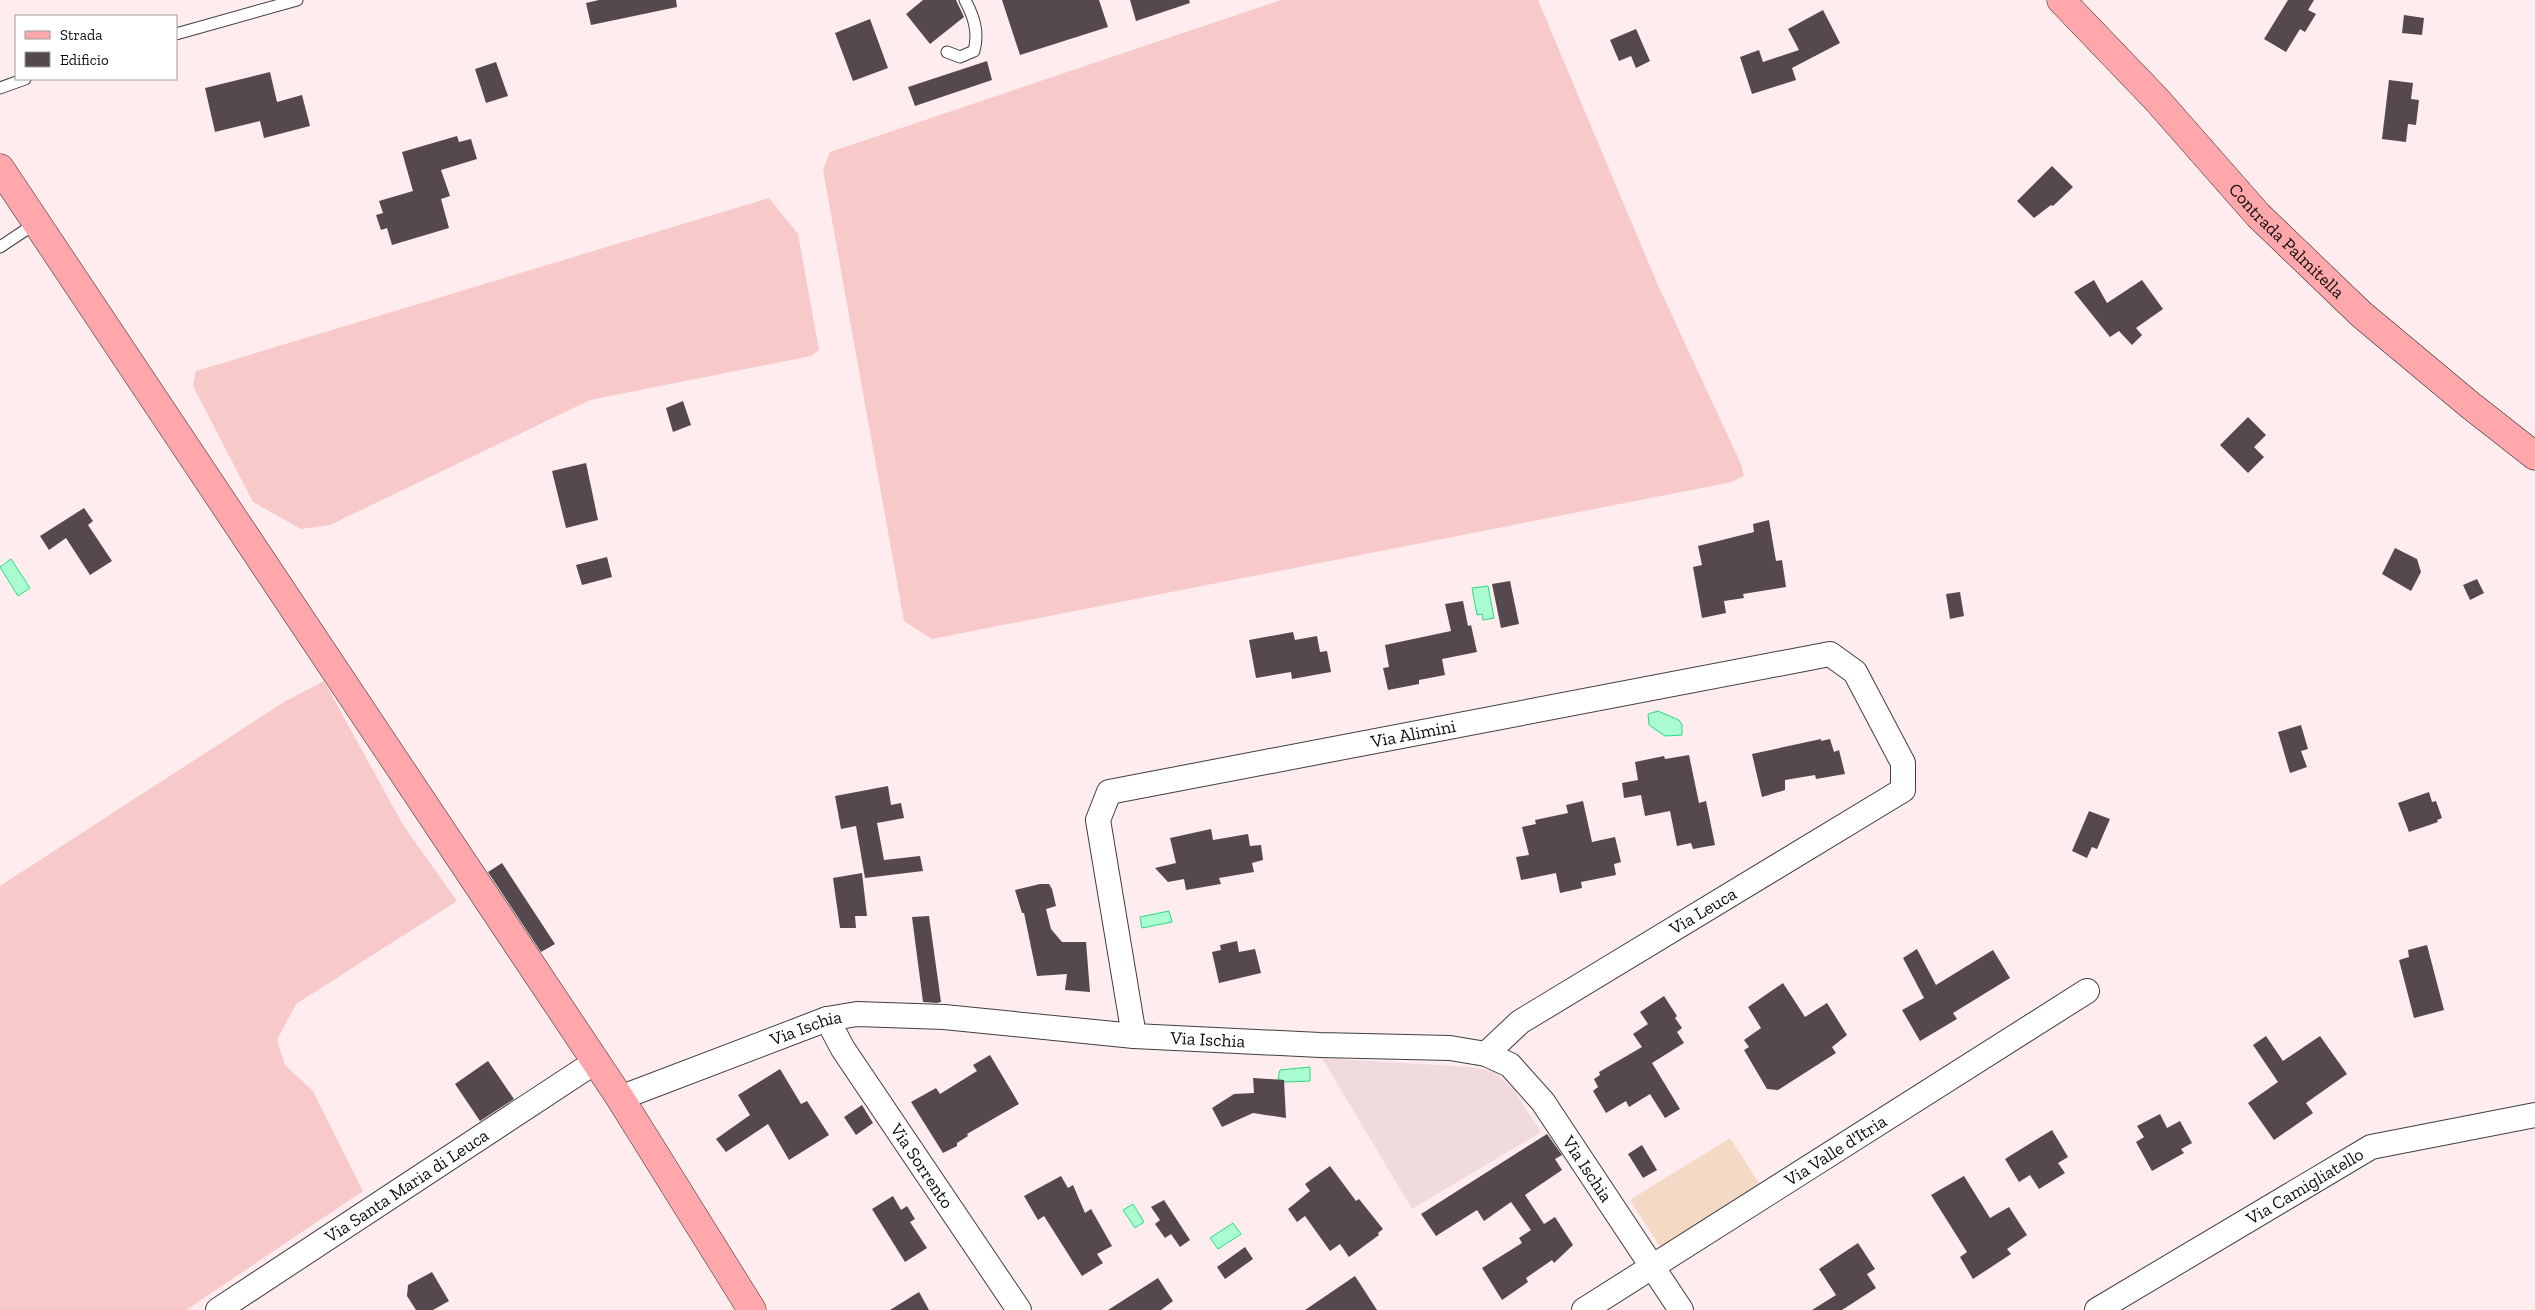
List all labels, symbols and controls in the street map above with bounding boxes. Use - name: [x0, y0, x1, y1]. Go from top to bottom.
- legend: [15, 15, 178, 80]
- text: Strada: [60, 26, 103, 44]
- text: Edificio: [60, 51, 109, 69]
- street label: Contrada Palmitella: [2224, 178, 2349, 303]
- street label: Via Alimini: [1368, 715, 1458, 753]
- street label: Via Leuca: [1665, 882, 1741, 940]
- street label: Via Ischia: [766, 1006, 844, 1051]
- street label: Via Ischia: [1169, 1027, 1246, 1052]
- street label: Via Valle d'Itria: [1780, 1110, 1891, 1191]
- street label: Via Sorrento: [885, 1118, 958, 1213]
- street label: Via Santa Maria di Leuca: [320, 1124, 493, 1248]
- street label: Via Ischia: [1557, 1131, 1617, 1206]
- street label: Via Camigliatello: [2242, 1143, 2368, 1230]

